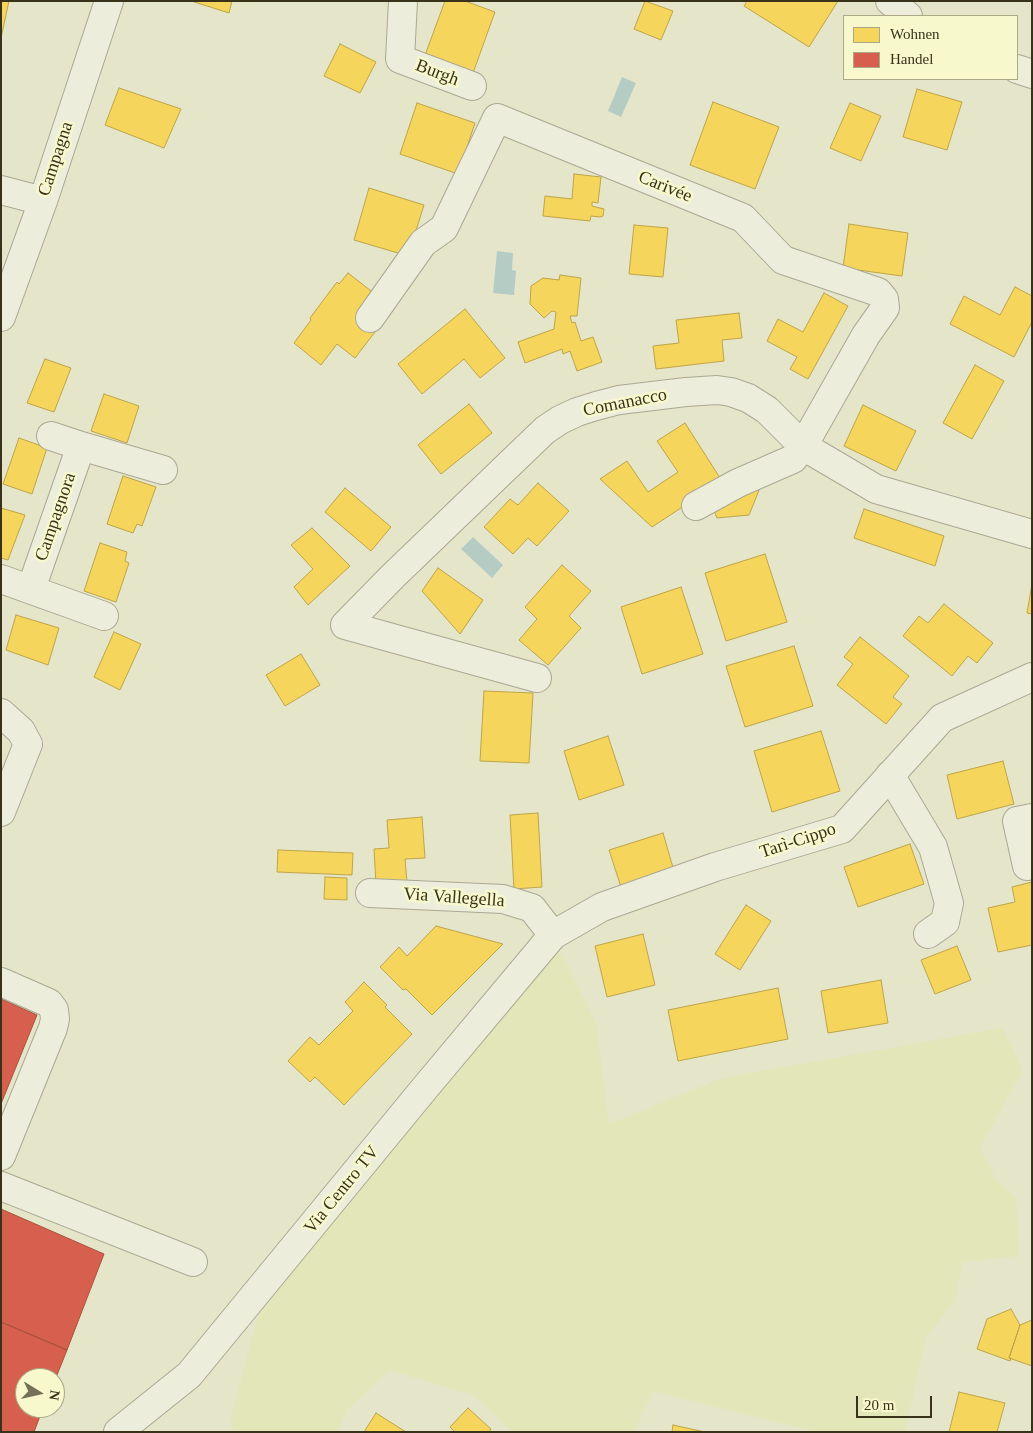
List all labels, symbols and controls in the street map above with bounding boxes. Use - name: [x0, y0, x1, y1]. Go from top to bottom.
- legend: [843, 15, 1018, 80]
- text: Wohnen: [890, 26, 940, 42]
- text: Handel: [890, 51, 933, 67]
- street label: Burgh: [412, 55, 462, 91]
- street label: Campagna: [34, 119, 78, 199]
- street label: Carivée: [635, 167, 695, 207]
- street label: Comanacco: [581, 384, 669, 422]
- street label: Campagnora: [31, 470, 81, 564]
- street label: Tarì-Cippo: [757, 819, 839, 863]
- street label: Via Vallegella: [403, 884, 505, 912]
- street label: Via Centro TV: [300, 1142, 384, 1238]
- north arrow: [15, 1368, 65, 1418]
- scale bar: [858, 1386, 934, 1418]
- text: N: [46, 1389, 63, 1401]
- text: 20 m: [864, 1397, 894, 1413]

